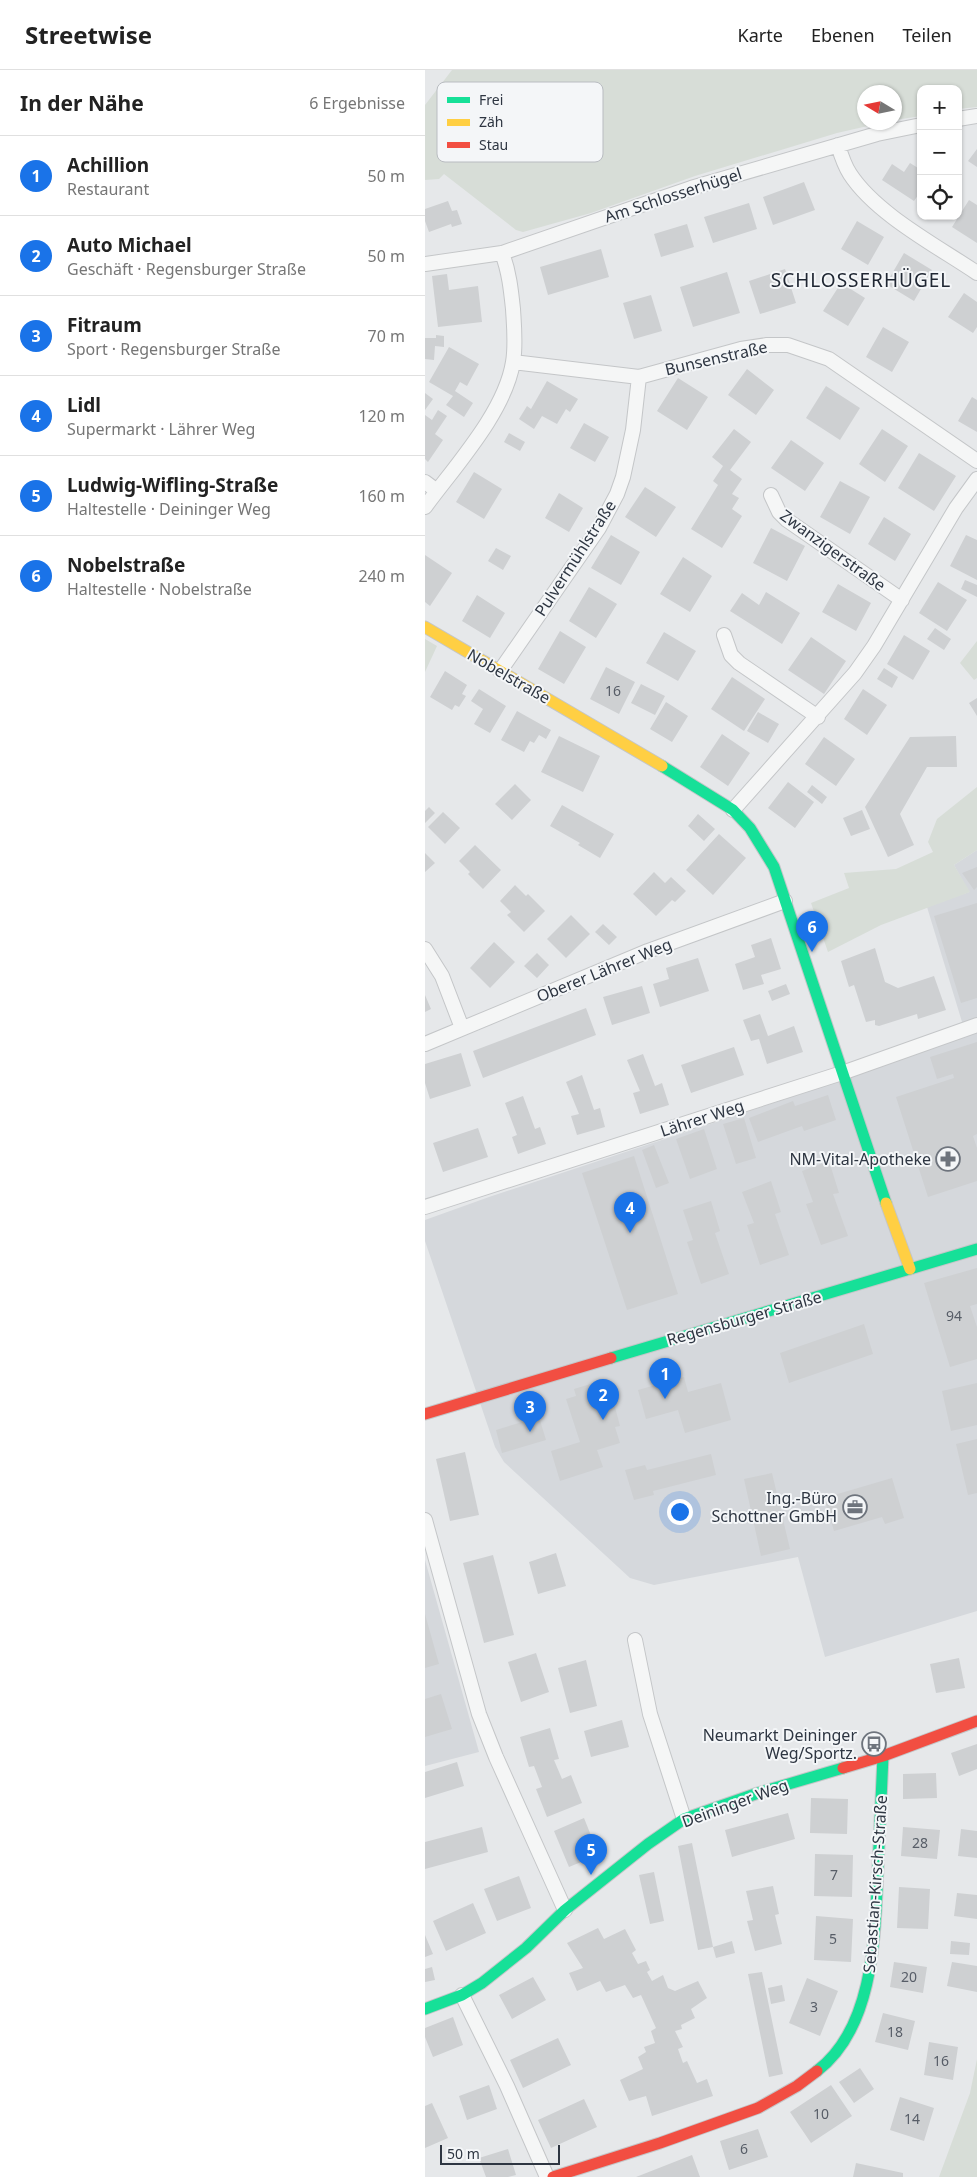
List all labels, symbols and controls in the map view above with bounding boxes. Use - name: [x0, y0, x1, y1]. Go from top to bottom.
- text: Streetwise: [25, 18, 152, 51]
- text: Karte: [738, 23, 783, 47]
- text: Ebenen: [811, 23, 875, 47]
- text: Teilen: [903, 23, 952, 47]
- legend: [437, 82, 603, 162]
- north arrow: [857, 85, 902, 130]
- map controls: [917, 85, 962, 220]
- button: +: [917, 85, 962, 130]
- text: In der Nähe: [20, 89, 144, 117]
- text: Frei: [479, 90, 503, 109]
- text: 6 Ergebnisse: [309, 92, 405, 114]
- text: Zäh: [479, 112, 504, 131]
- button: −: [917, 130, 962, 175]
- text: Stau: [479, 135, 508, 154]
- text: Achillion: [67, 152, 149, 178]
- street label: Am Schlosserhügel: [601, 162, 745, 228]
- text: 1: [31, 165, 41, 187]
- text: 50 m: [368, 165, 405, 187]
- button: locate: [917, 175, 962, 220]
- text: Restaurant: [67, 178, 149, 200]
- text: Auto Michael: [67, 232, 192, 258]
- text: 2: [31, 245, 41, 267]
- text: 50 m: [368, 245, 405, 267]
- text: Geschäft · Regensburger Straße: [67, 258, 306, 280]
- district label: SCHLOSSERHÜGEL: [771, 267, 951, 293]
- text: Fitraum: [67, 312, 142, 338]
- text: 3: [31, 325, 41, 347]
- text: 70 m: [368, 325, 405, 347]
- street label: Bunsenstraße: [663, 336, 769, 380]
- text: Sport · Regensburger Straße: [67, 338, 280, 360]
- text: Lidl: [67, 392, 101, 418]
- text: 4: [31, 405, 41, 427]
- text: 120 m: [358, 405, 405, 427]
- text: Supermarkt · Lährer Weg: [67, 418, 255, 440]
- text: Ludwig-Wifling-Straße: [67, 472, 278, 498]
- text: 5: [31, 485, 41, 507]
- text: 160 m: [358, 485, 405, 507]
- street label: Pulvermühlstraße: [529, 496, 621, 620]
- text: Haltestelle · Deininger Weg: [67, 498, 271, 520]
- street label: Zwanzigerstraße: [776, 504, 890, 596]
- text: Nobelstraße: [67, 552, 185, 578]
- text: 6: [31, 565, 41, 587]
- text: 240 m: [358, 565, 405, 587]
- text: Haltestelle · Nobelstraße: [67, 578, 252, 600]
- street label: Nobelstraße: [463, 643, 555, 709]
- house number: 16: [605, 681, 621, 700]
- pin: 6: [796, 911, 828, 952]
- street label: Oberer Lährer Weg: [533, 933, 675, 1007]
- street label: Lährer Weg: [657, 1094, 747, 1142]
- pharmacy icon: NM-Vital-Apotheke: [935, 1146, 961, 1172]
- place label: NM-Vital-Apotheke: [789, 1148, 931, 1170]
- pin: 4: [614, 1192, 646, 1233]
- street label: Regensburger Straße: [664, 1285, 824, 1351]
- house number: 94: [946, 1306, 962, 1325]
- pin: 1: [649, 1358, 681, 1399]
- pin: 2: [587, 1379, 619, 1420]
- pin: 3: [514, 1391, 546, 1432]
- place label: Ing.-Büro Schottner GmbH: [711, 1487, 837, 1527]
- office icon: Ing.-Büro Schottner GmbH: [842, 1494, 868, 1520]
- your location: [667, 1499, 693, 1525]
- place label: Neumarkt Deininger Weg/Sportz.: [703, 1724, 857, 1764]
- bus stop icon: Neumarkt Deininger Weg/Sportz.: [861, 1731, 887, 1757]
- street label: Deininger Weg: [679, 1774, 791, 1832]
- street label: Sebastian-Kirsch-Straße: [858, 1794, 892, 1974]
- house number: 28: [912, 1833, 928, 1852]
- pin: 5: [575, 1834, 607, 1875]
- house number: 7: [830, 1865, 838, 1884]
- house number: 5: [829, 1929, 837, 1948]
- house number: 20: [901, 1967, 917, 1986]
- house number: 3: [810, 1997, 818, 2016]
- house number: 18: [887, 2022, 903, 2041]
- house number: 16: [933, 2051, 949, 2070]
- house number: 10: [813, 2104, 829, 2123]
- house number: 14: [904, 2109, 920, 2128]
- house number: 6: [740, 2139, 748, 2158]
- scale bar: [440, 2142, 560, 2165]
- text: 50 m: [447, 2144, 480, 2163]

